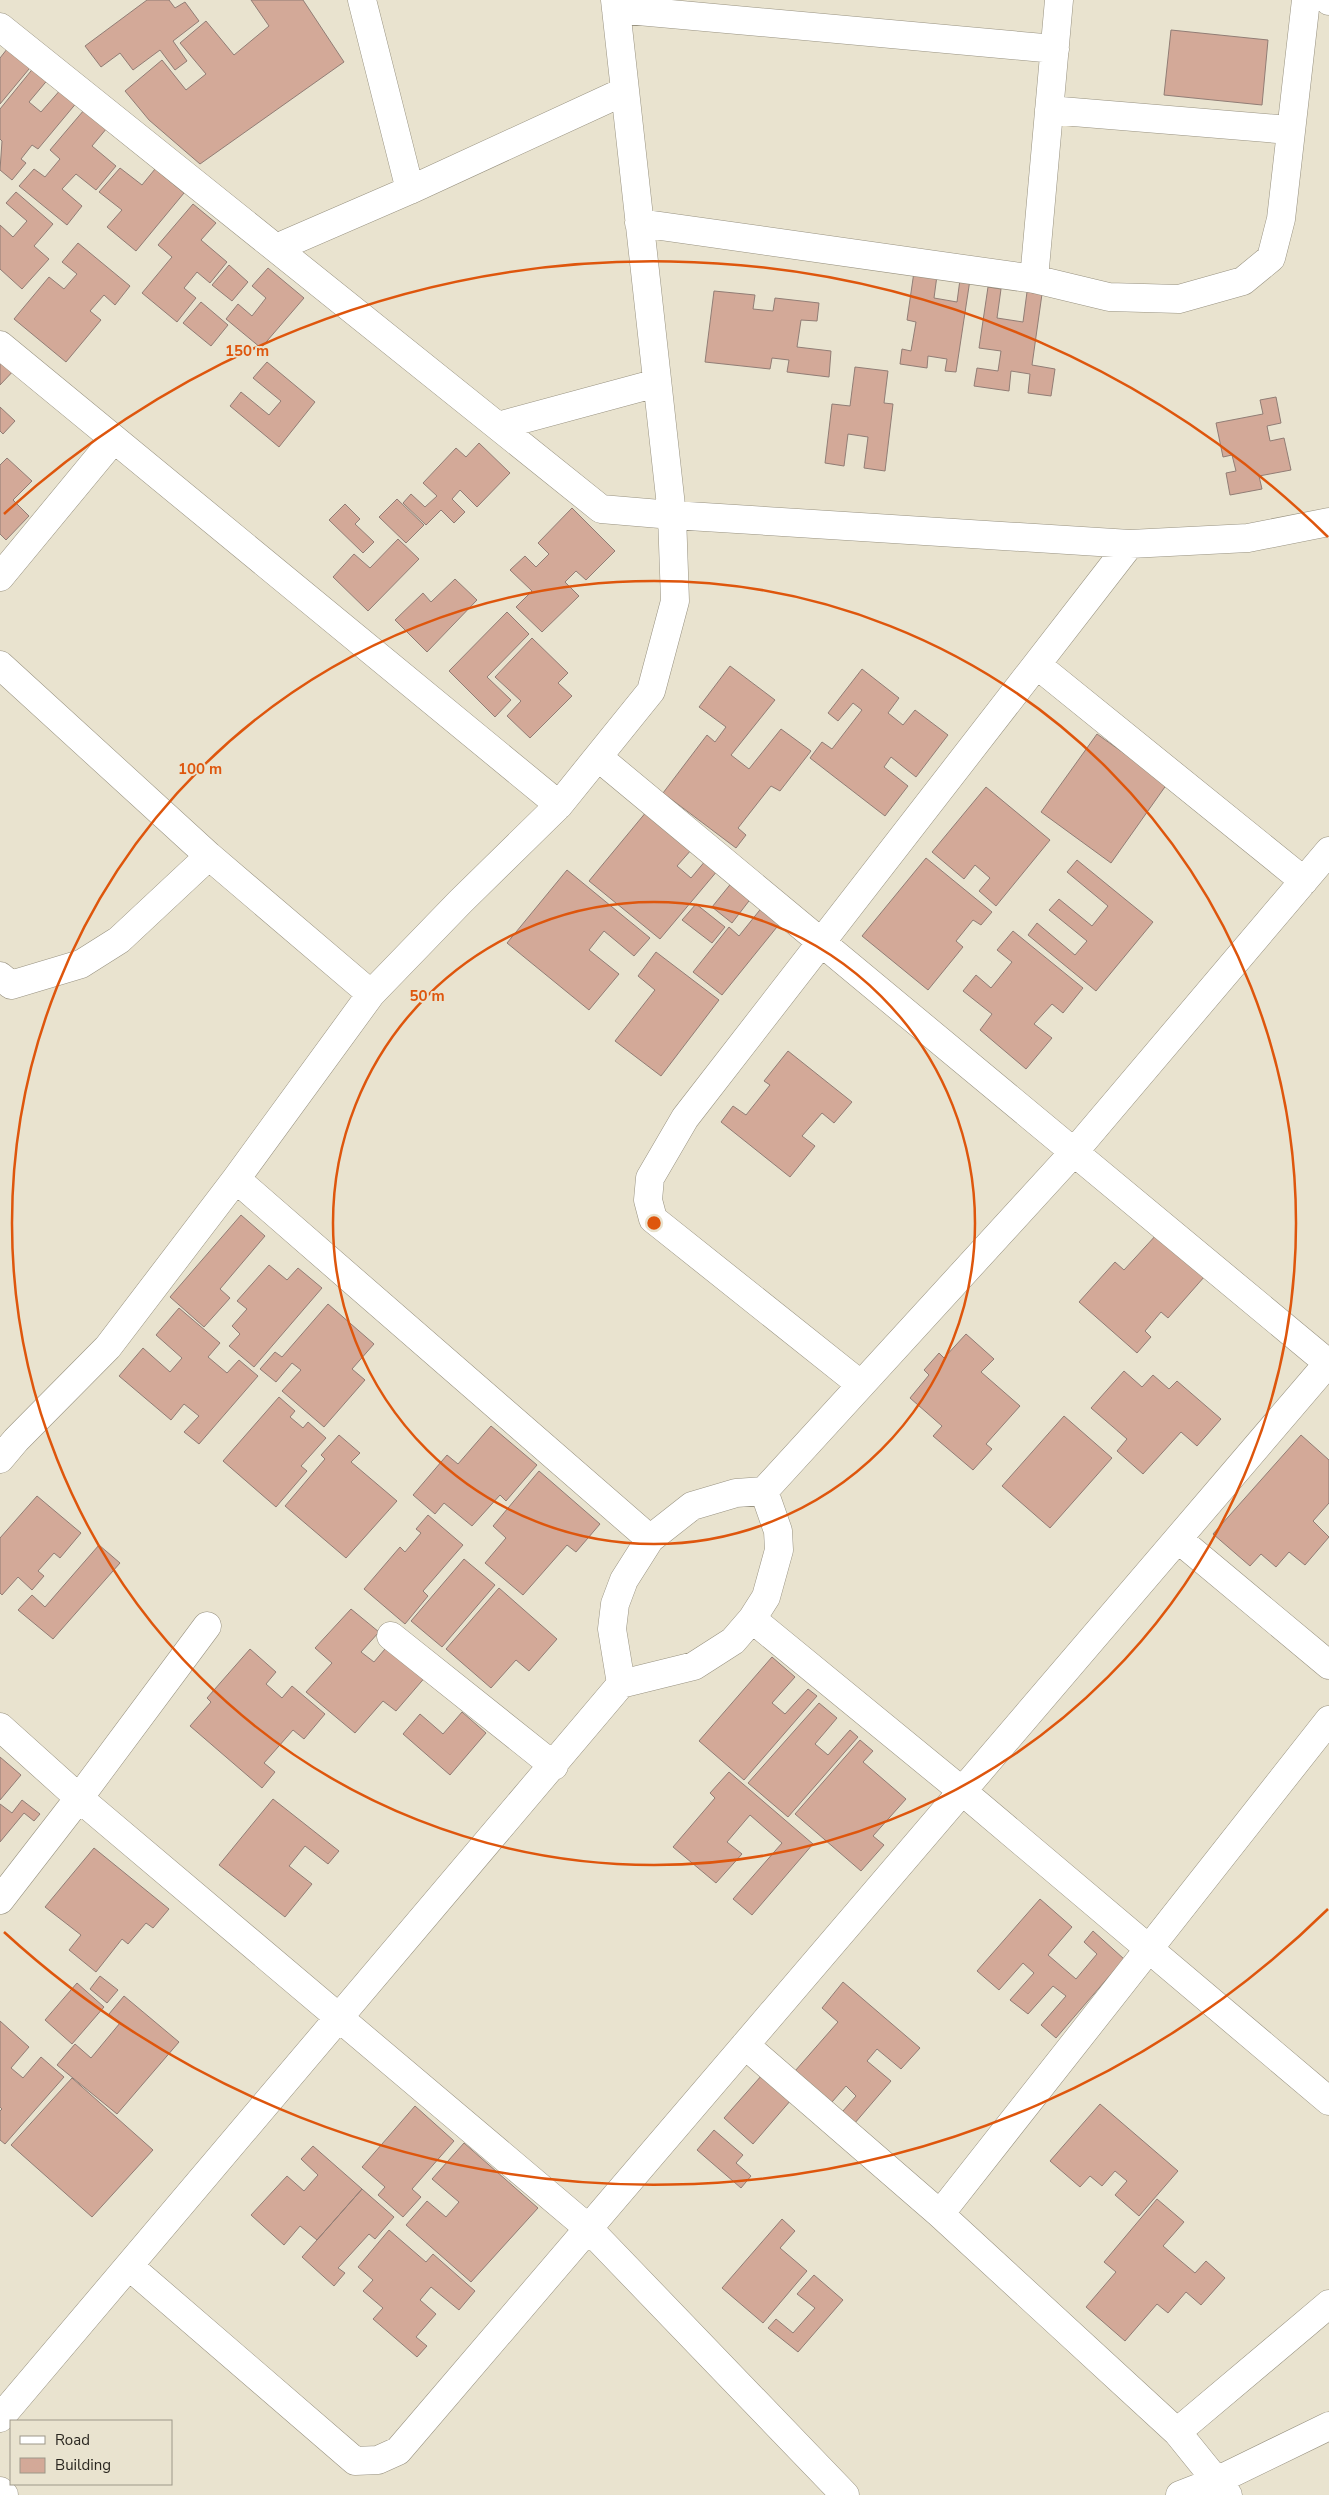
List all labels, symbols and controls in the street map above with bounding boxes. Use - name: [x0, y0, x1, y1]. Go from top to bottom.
- text: 150 m: [225, 341, 269, 361]
- text: 100 m: [178, 759, 222, 779]
- text: 50 m: [409, 986, 445, 1006]
- centre of rings: [645, 1214, 663, 1232]
- legend: [10, 2420, 172, 2485]
- text: Road: [55, 2430, 90, 2450]
- text: Building: [55, 2455, 111, 2475]

